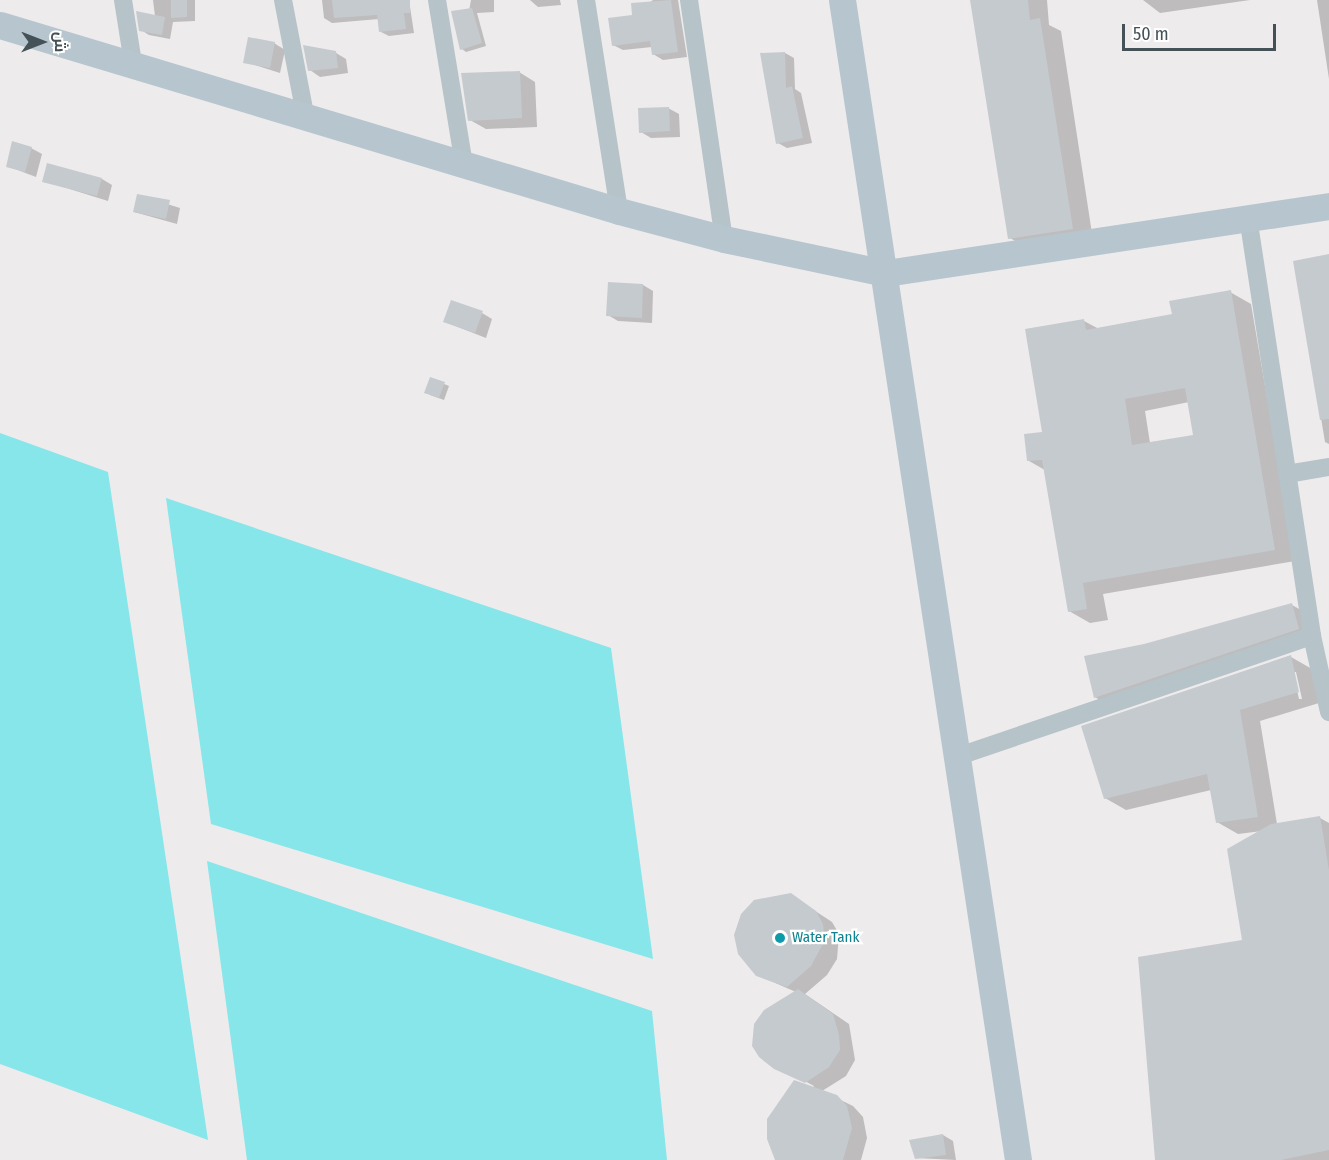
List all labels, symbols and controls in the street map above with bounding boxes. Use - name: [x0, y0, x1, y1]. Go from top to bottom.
- north arrow: [12, 12, 72, 72]
- scale bar: [1125, 12, 1280, 50]
- text: 50 m: [1133, 23, 1169, 45]
- text: ش: [51, 32, 70, 52]
- place label: Water Tank: [792, 929, 859, 947]
- marker: Water Tank: [773, 931, 787, 945]

